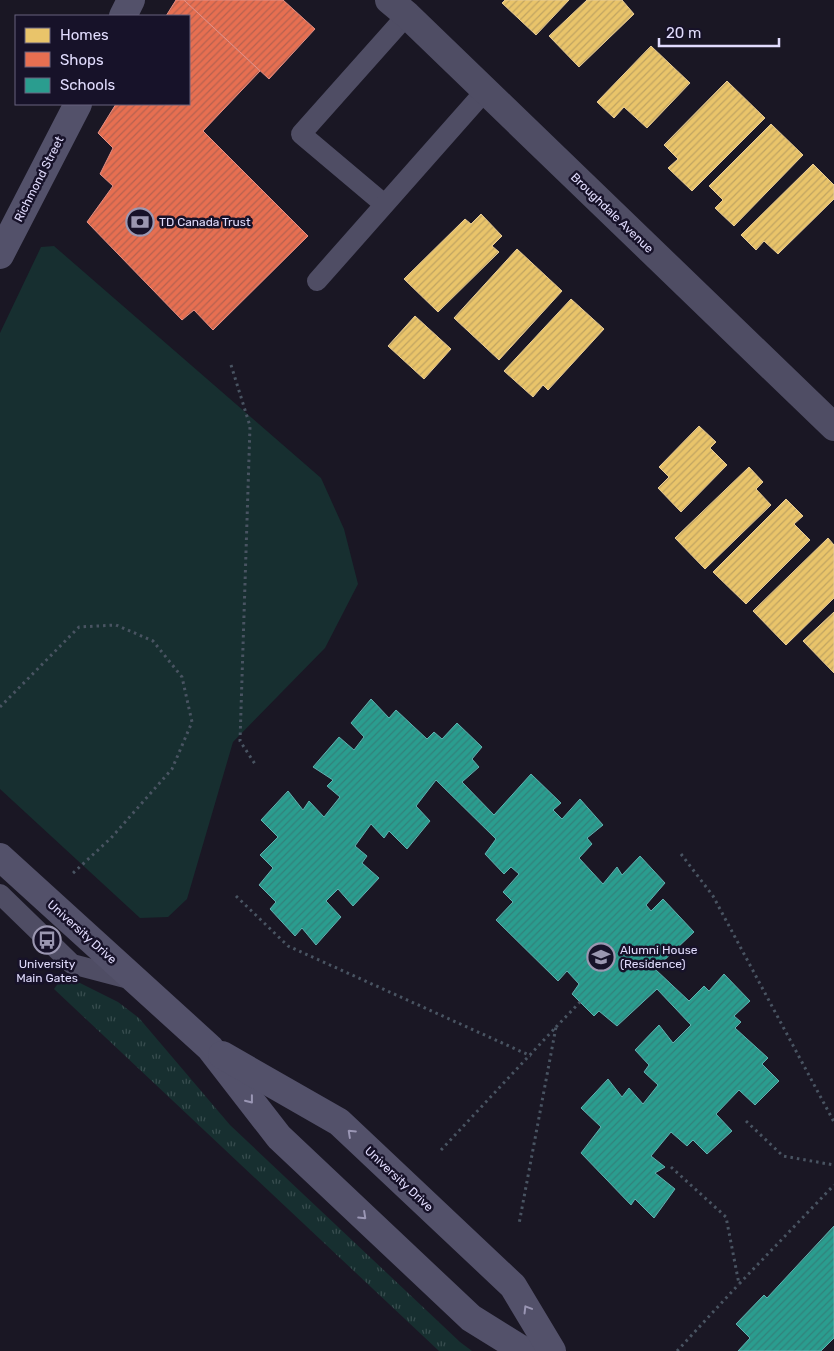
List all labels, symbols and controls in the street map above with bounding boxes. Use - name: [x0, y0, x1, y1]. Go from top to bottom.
- legend: [15, 15, 190, 105]
- scale bar: [659, 15, 779, 47]
- text: 20 m: [666, 24, 701, 42]
- text: Homes: [60, 26, 109, 44]
- text: Shops: [60, 51, 104, 69]
- text: Schools: [60, 76, 116, 94]
- street label: Richmond Street: [11, 134, 67, 224]
- street label: Broughdale Avenue: [568, 170, 656, 256]
- bank icon: TD Canada Trust: [125, 207, 155, 237]
- place label: TD Canada Trust: [159, 215, 251, 229]
- street label: University Drive: [45, 897, 120, 967]
- bus stop icon: University Main Gates: [32, 925, 62, 955]
- school or university icon: Alumni House (Residence): [586, 942, 616, 972]
- place label: Alumni House (Residence): [620, 943, 698, 971]
- place label: University Main Gates: [16, 957, 78, 985]
- one-way arrow: [245, 1094, 253, 1103]
- one-way arrow: [347, 1130, 356, 1139]
- street label: University Drive: [362, 1144, 436, 1214]
- one-way arrow: [358, 1210, 367, 1219]
- one-way arrow: [524, 1306, 533, 1315]

